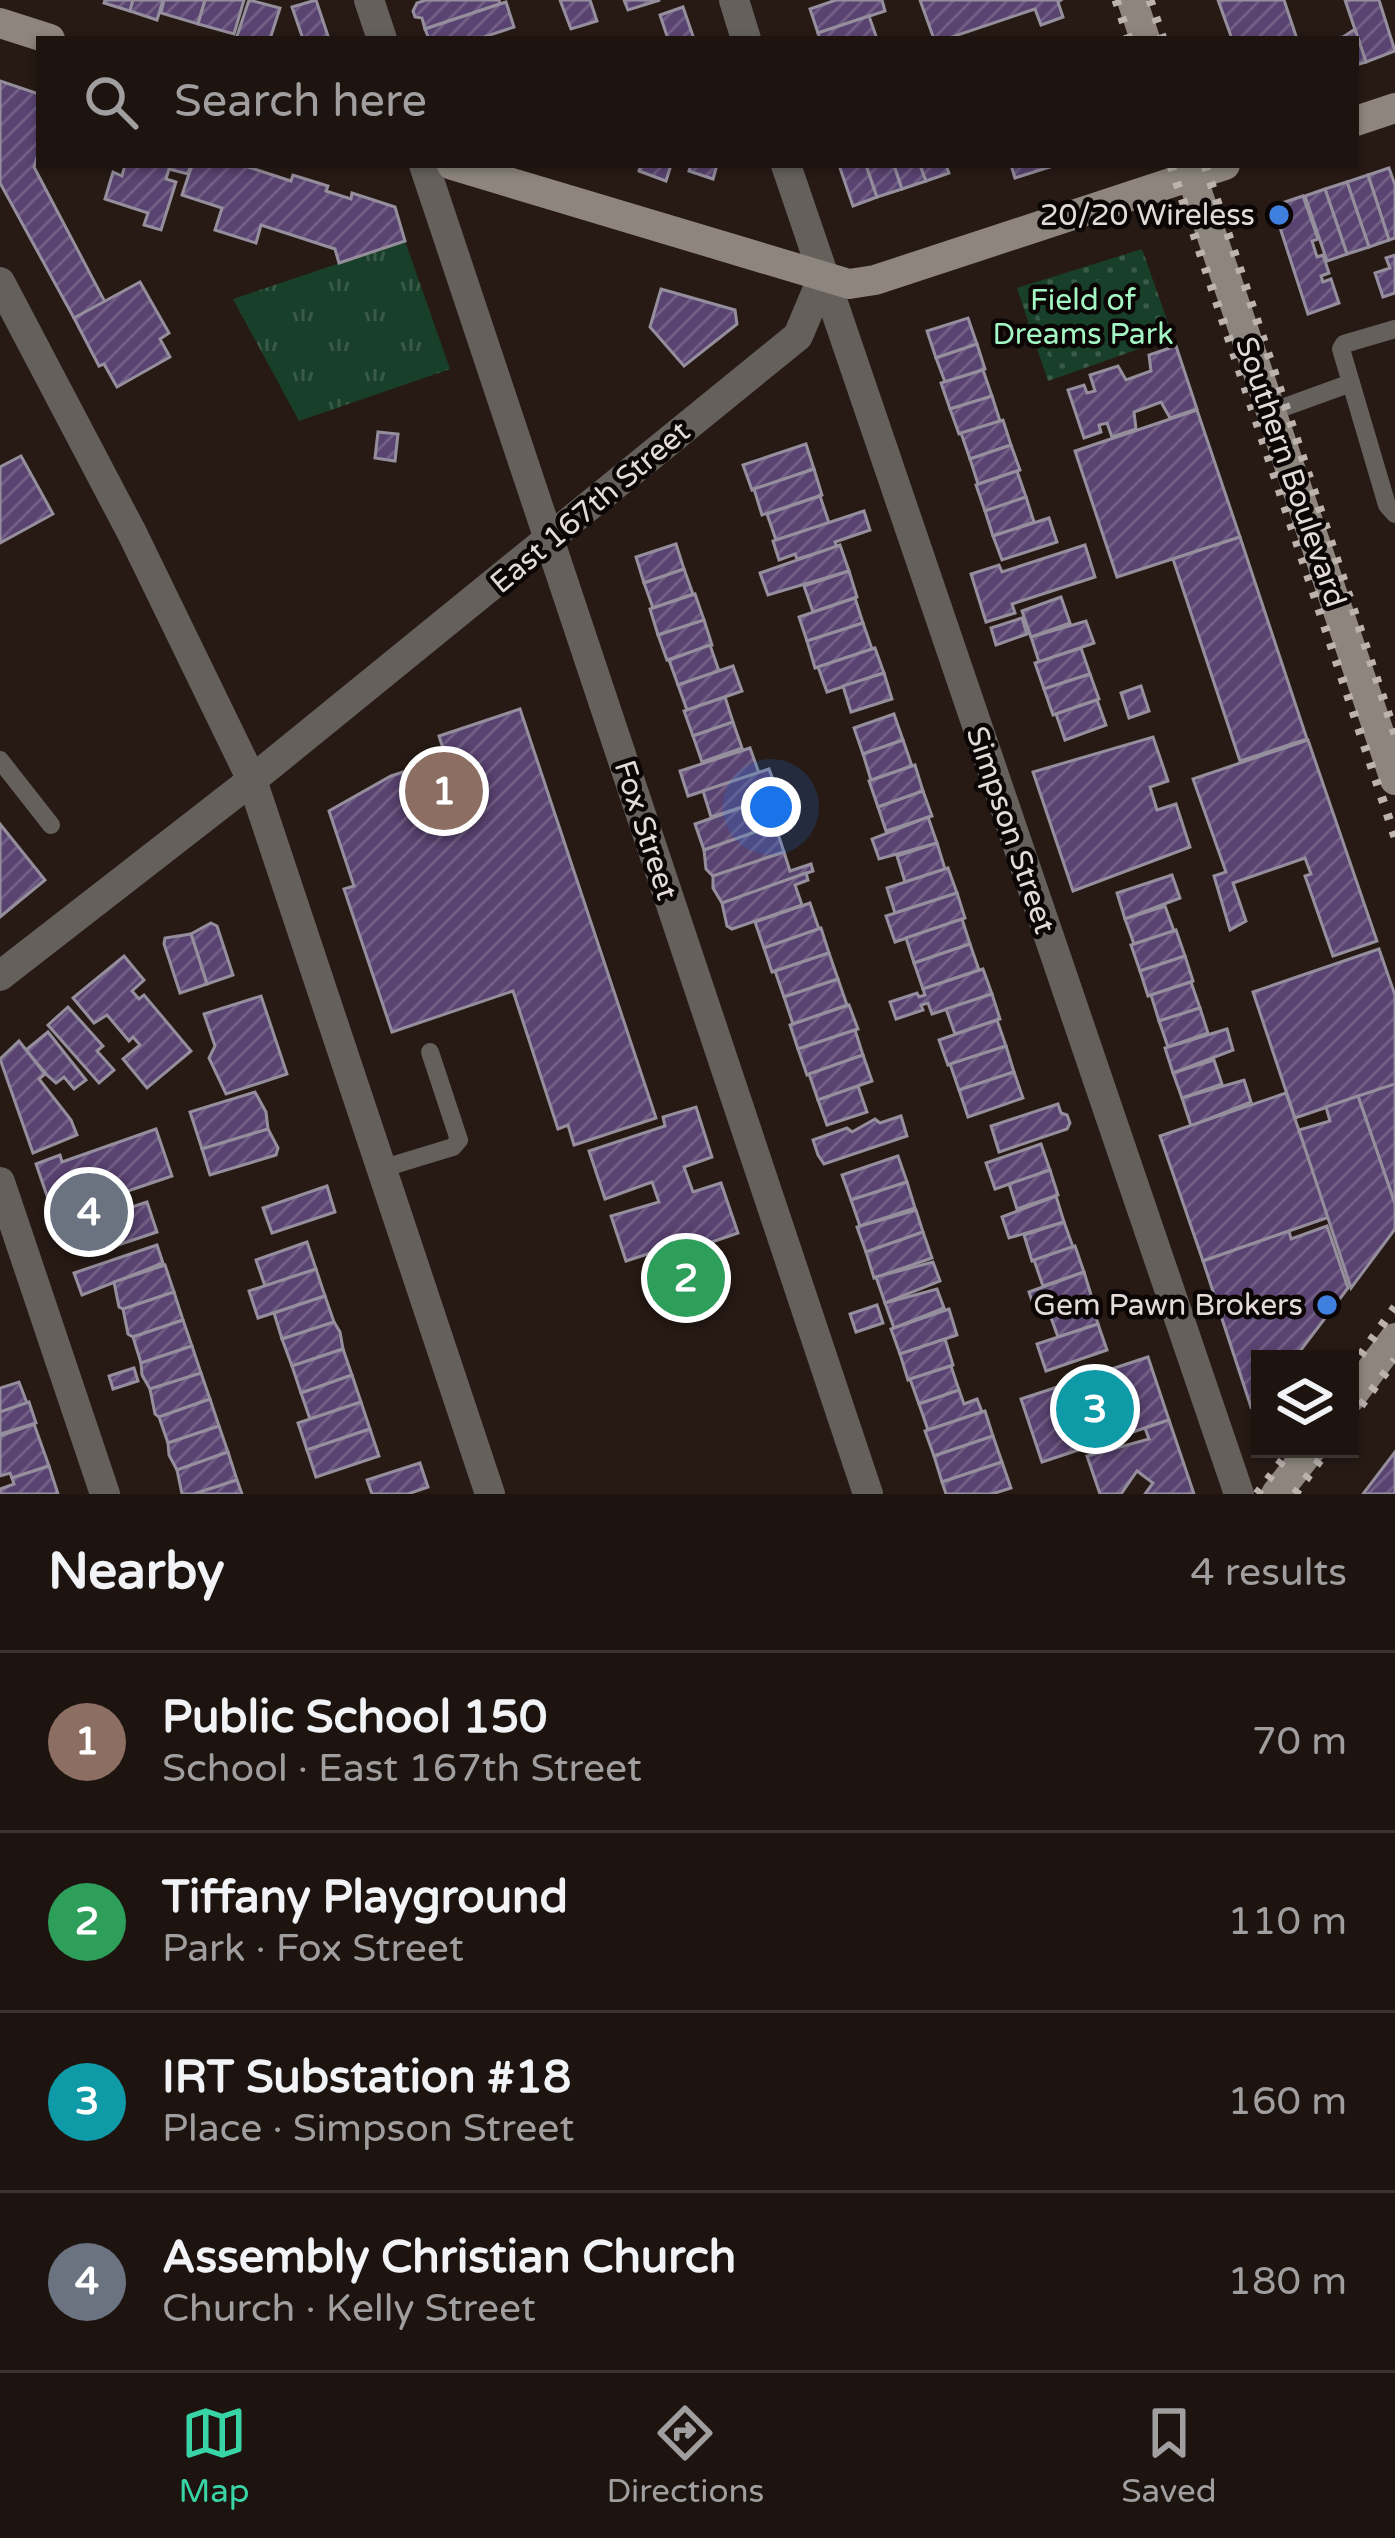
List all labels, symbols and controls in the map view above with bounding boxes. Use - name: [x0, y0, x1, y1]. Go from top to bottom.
- search box: [36, 36, 1359, 168]
- icon: search: [78, 69, 144, 135]
- text: Search here: [174, 75, 427, 129]
- place label: 20/20 Wireless: [1040, 197, 1255, 234]
- marker: 20/20 Wireless: [1266, 202, 1292, 228]
- park label: Field of Dreams Park: [993, 282, 1173, 353]
- street label: Southern Boulevard: [1227, 332, 1354, 612]
- street label: East 167th Street: [483, 413, 698, 602]
- street label: Simpson Street: [958, 722, 1063, 939]
- pin: 1: [405, 746, 483, 836]
- street label: Fox Street: [606, 756, 685, 905]
- your location: [741, 777, 801, 837]
- pin: 4: [50, 1167, 128, 1257]
- pin: 2: [647, 1233, 725, 1323]
- place label: Gem Pawn Brokers: [1033, 1287, 1303, 1324]
- marker: Gem Pawn Brokers: [1314, 1292, 1340, 1318]
- map controls: [1251, 1350, 1359, 1458]
- button: layers: [1251, 1350, 1359, 1458]
- pin: 3: [1056, 1364, 1134, 1454]
- text: Nearby: [48, 1541, 225, 1603]
- text: 4 results: [1190, 1549, 1347, 1596]
- text: Public School 150: [162, 1691, 547, 1745]
- text: 1: [75, 1718, 99, 1765]
- text: 70 m: [1252, 1718, 1347, 1765]
- text: School · East 167th Street: [162, 1745, 642, 1792]
- text: Tiffany Playground: [162, 1871, 568, 1925]
- text: 2: [75, 1898, 99, 1945]
- text: 110 m: [1228, 1898, 1347, 1945]
- text: Park · Fox Street: [162, 1925, 464, 1972]
- text: IRT Substation #18: [162, 2051, 571, 2105]
- text: 3: [75, 2078, 99, 2125]
- text: 160 m: [1228, 2078, 1347, 2125]
- text: Place · Simpson Street: [162, 2105, 574, 2152]
- text: Assembly Christian Church: [162, 2231, 736, 2285]
- text: 4: [75, 2258, 99, 2305]
- text: 180 m: [1228, 2258, 1347, 2305]
- text: Church · Kelly Street: [162, 2285, 536, 2332]
- tab: Map: [178, 2400, 250, 2511]
- tab: Directions: [606, 2400, 764, 2511]
- tab: Saved: [1121, 2400, 1217, 2511]

